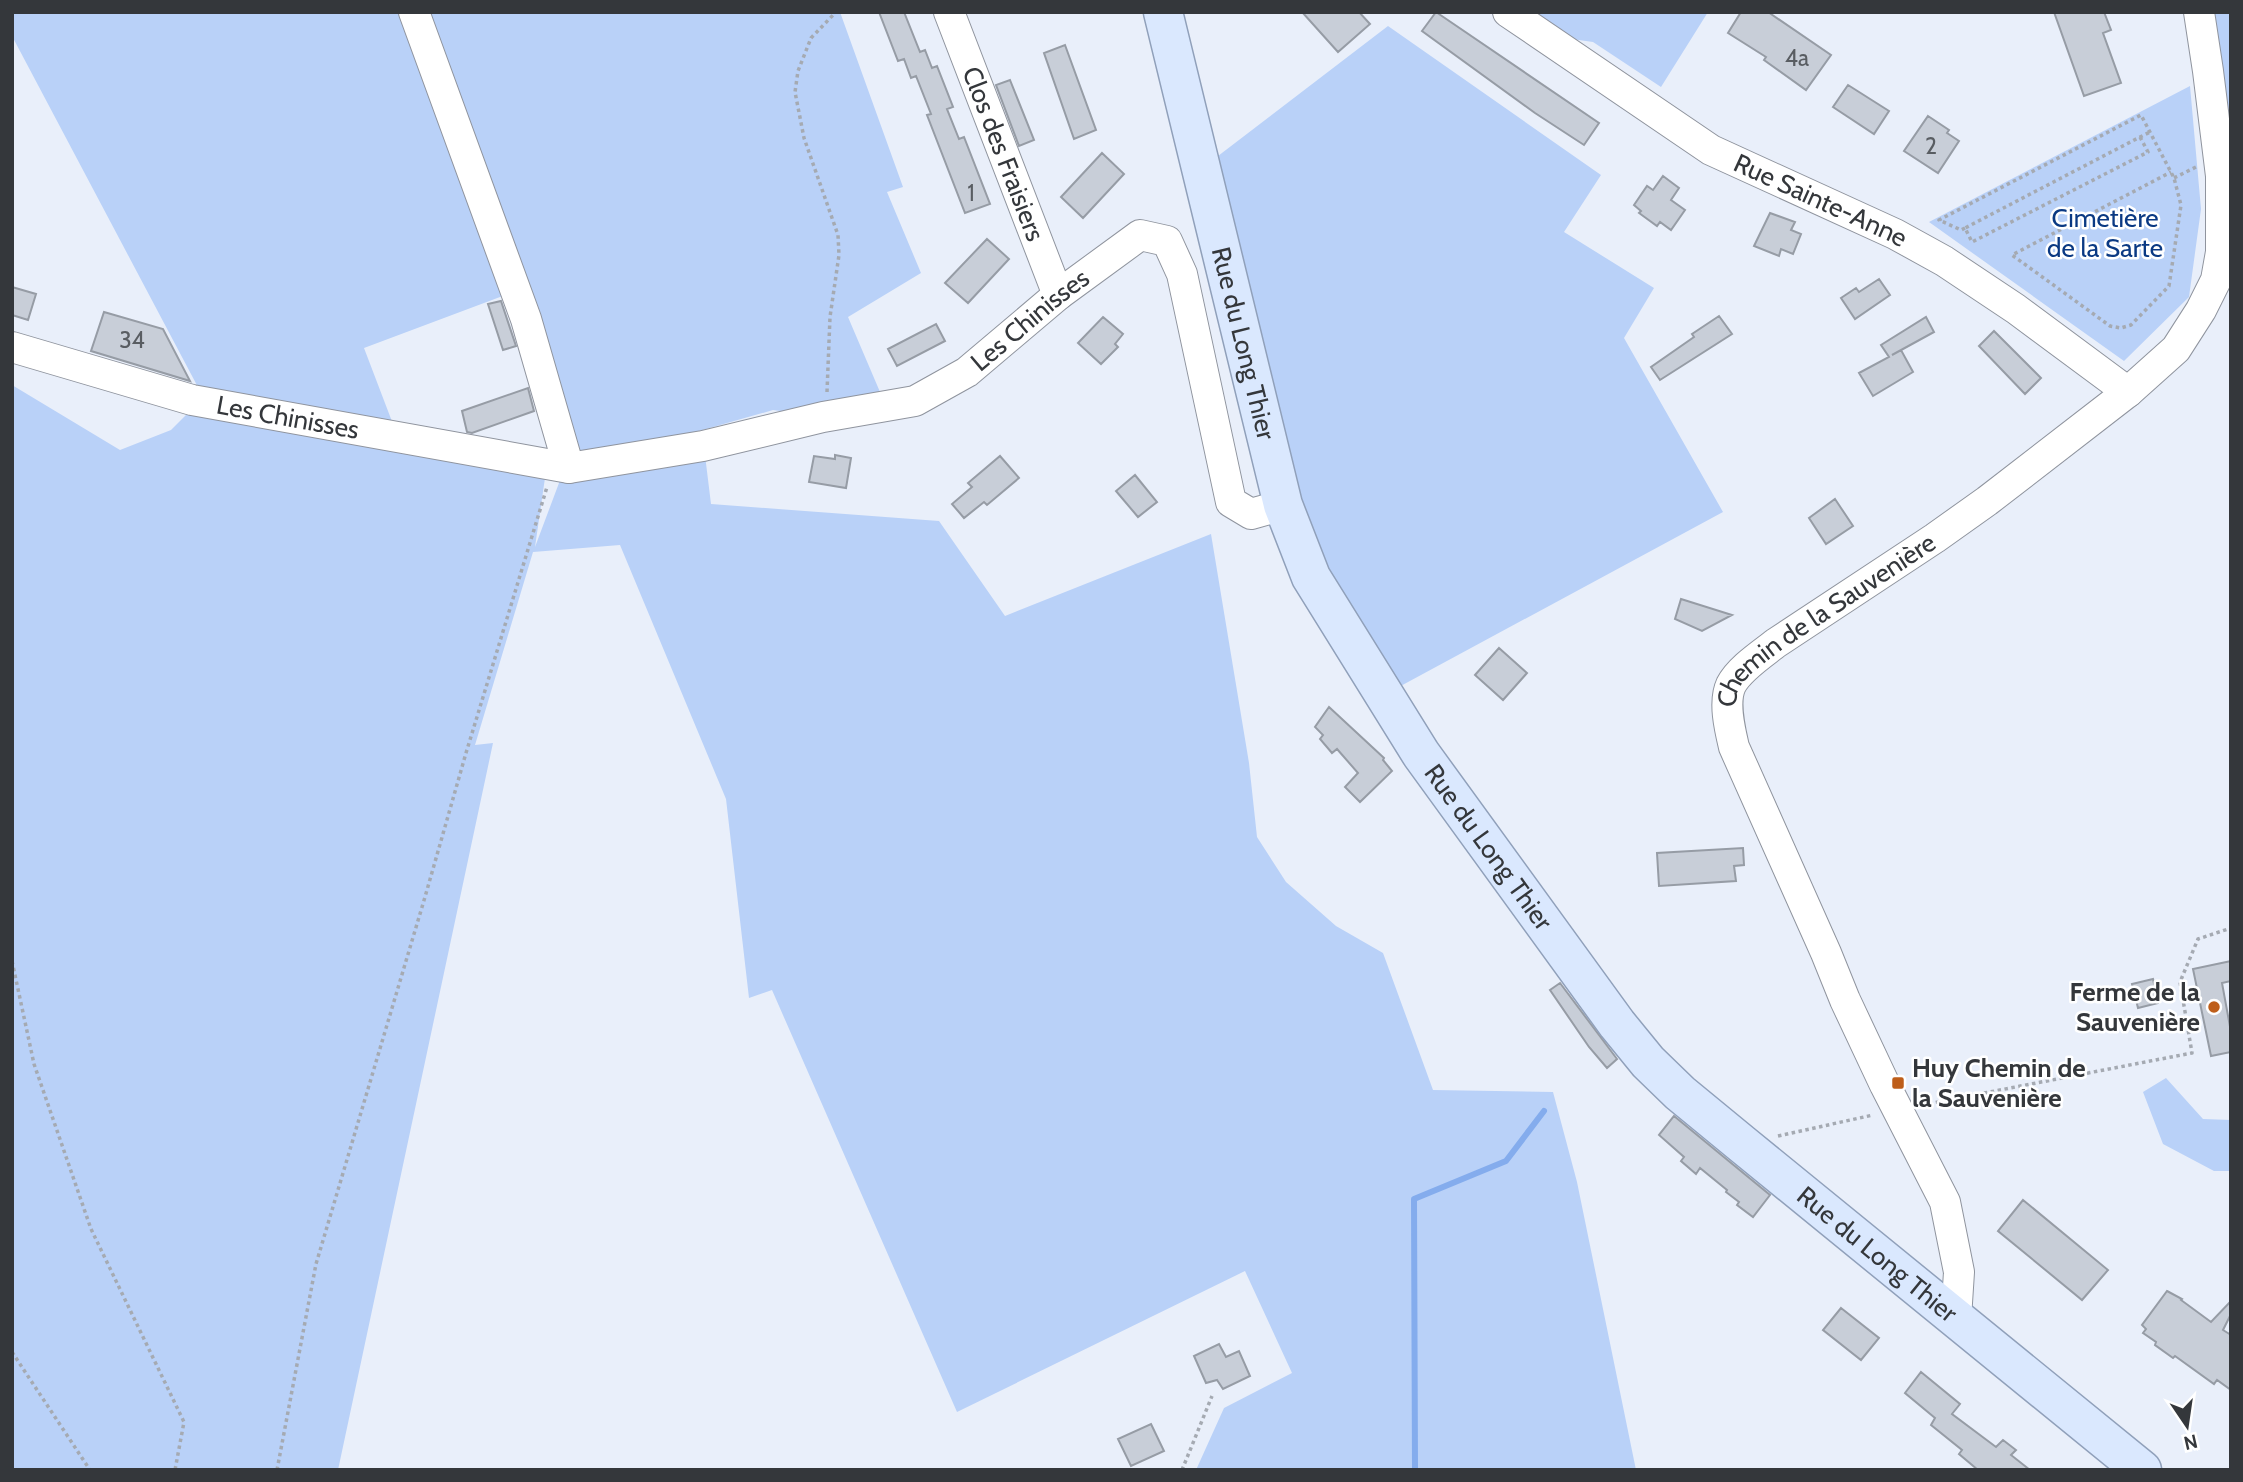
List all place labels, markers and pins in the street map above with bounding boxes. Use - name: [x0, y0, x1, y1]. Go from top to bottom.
- place label: Ferme de la Sauvenière: [2070, 976, 2200, 1038]
- marker: Ferme de la Sauvenière: [2206, 999, 2222, 1015]
- place label: Huy Chemin de la Sauvenière: [1912, 1052, 2086, 1114]
- marker: Huy Chemin de la Sauvenière: [1890, 1075, 1906, 1091]

